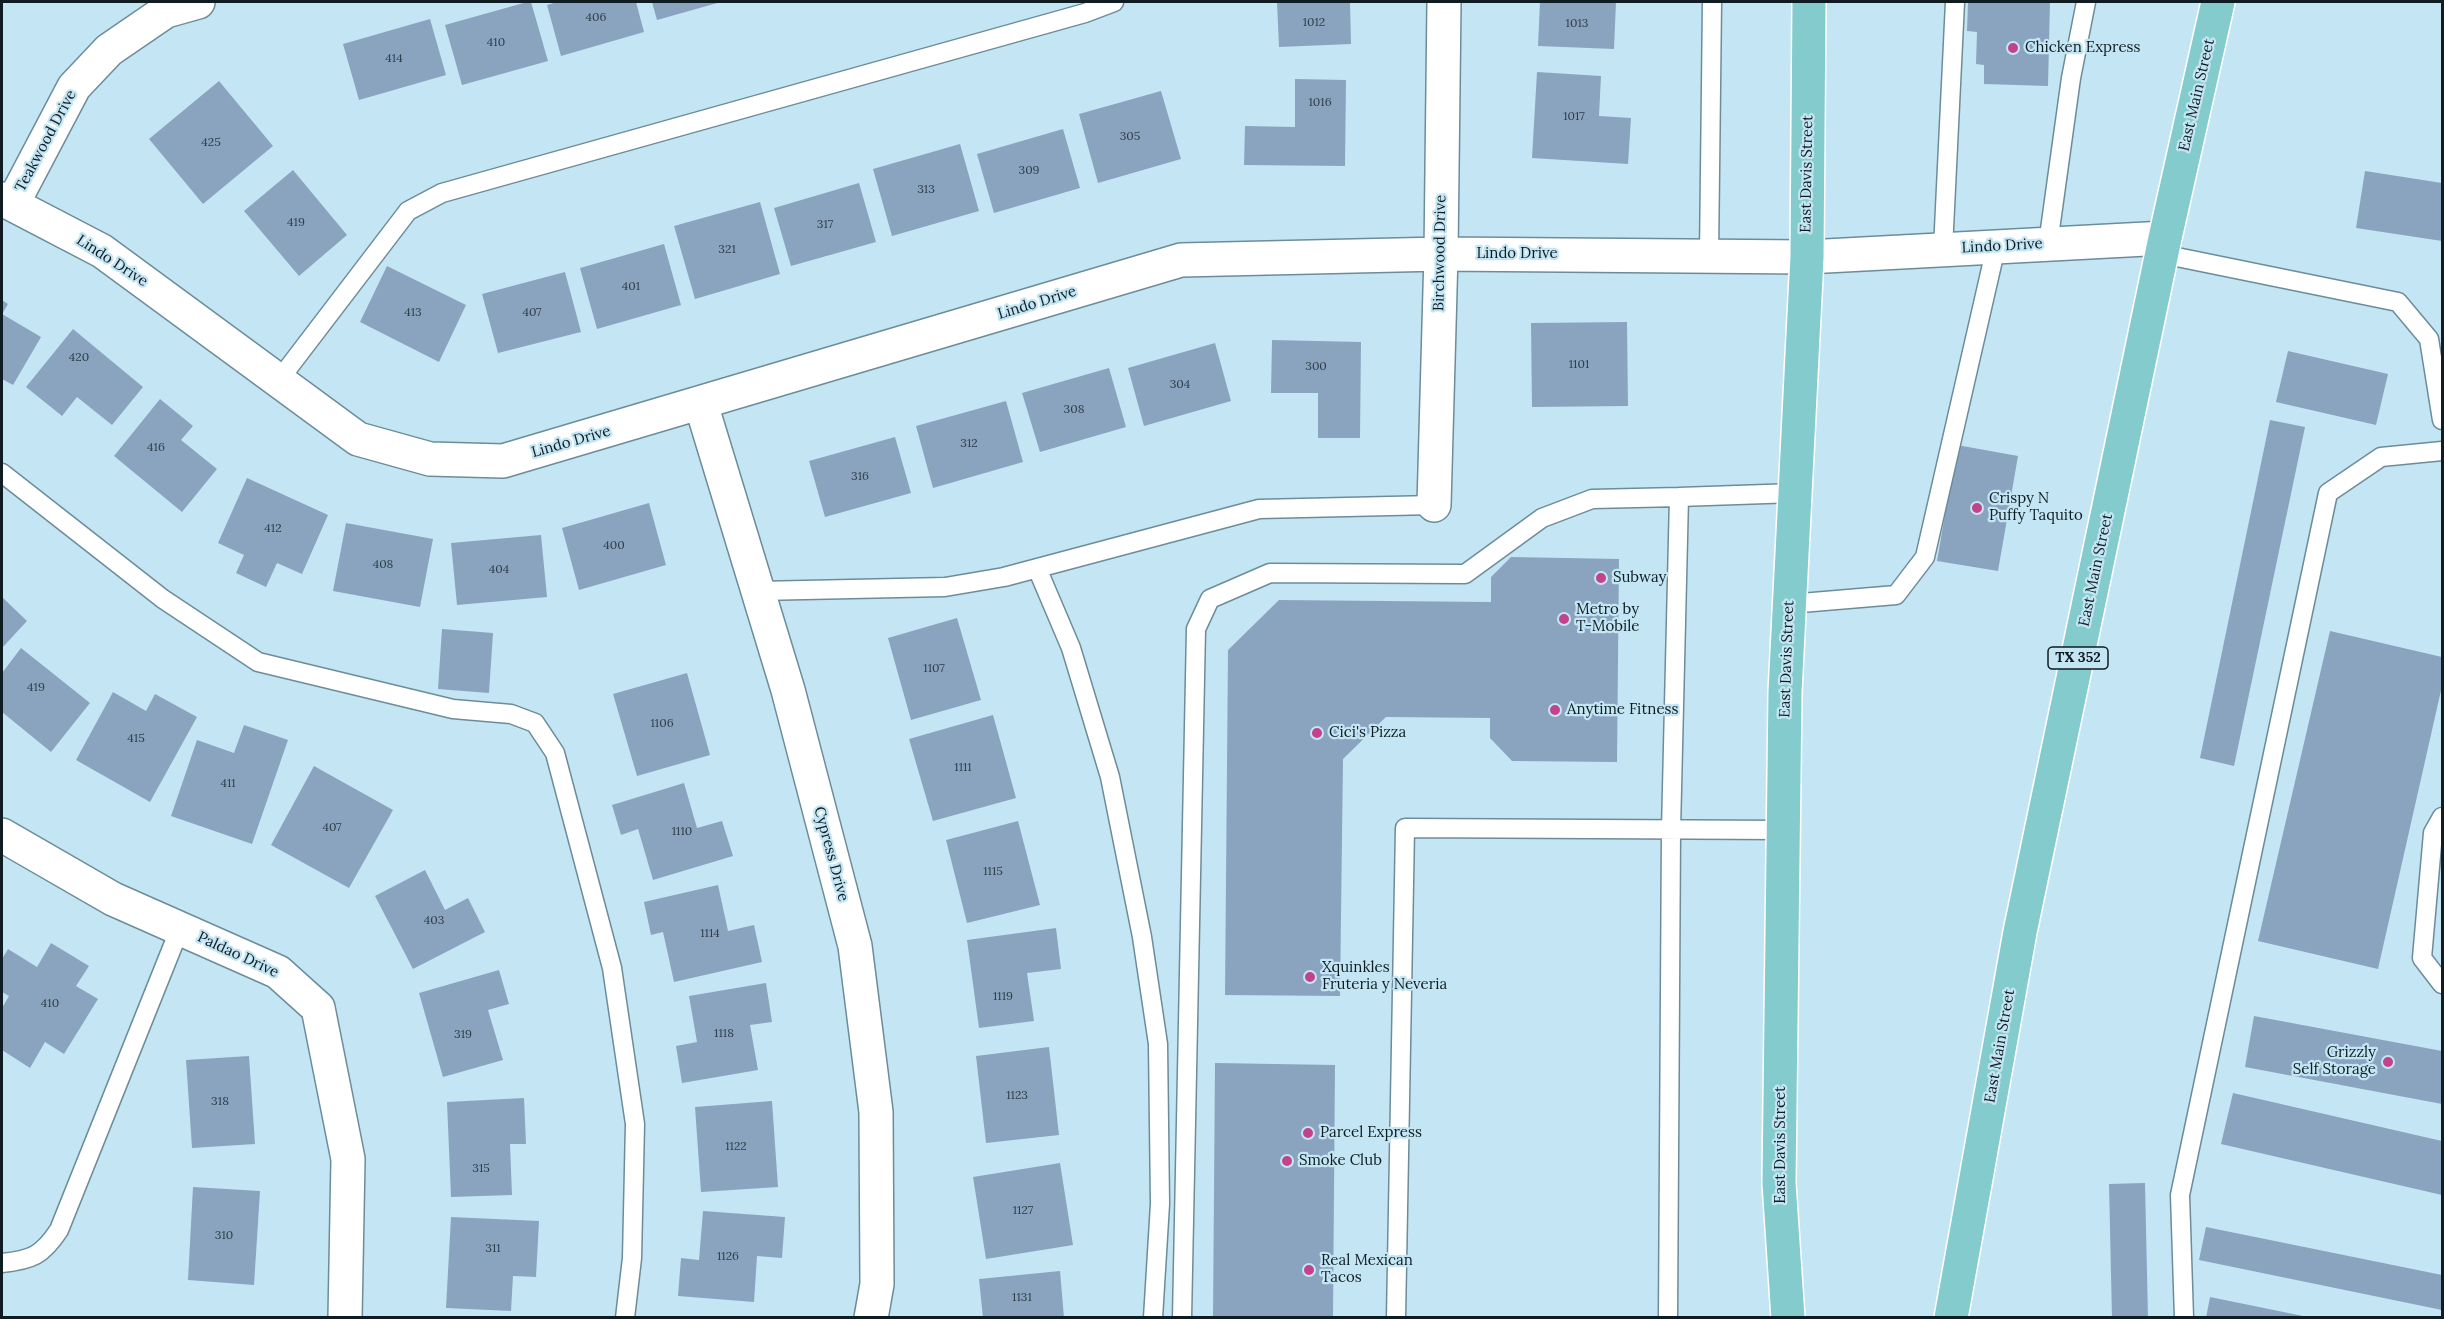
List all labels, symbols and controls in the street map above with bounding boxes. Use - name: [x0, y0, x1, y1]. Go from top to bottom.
- house number: 406: [586, 11, 606, 25]
- house number: 1012: [1303, 16, 1325, 30]
- house number: 1013: [1566, 17, 1588, 31]
- house number: 410: [487, 36, 505, 50]
- street label: East Main Street: [2175, 37, 2219, 153]
- place label: Chicken Express: [2025, 39, 2140, 57]
- marker: Chicken Express: [2006, 41, 2020, 55]
- house number: 414: [385, 52, 403, 66]
- street label: Teakwood Drive: [12, 87, 80, 195]
- house number: 1016: [1308, 96, 1332, 110]
- house number: 1017: [1563, 110, 1585, 124]
- street label: East Davis Street: [1797, 115, 1817, 233]
- house number: 305: [1120, 130, 1140, 144]
- house number: 425: [201, 136, 221, 150]
- house number: 309: [1018, 164, 1040, 178]
- house number: 313: [917, 183, 935, 197]
- street label: Birchwood Drive: [1430, 195, 1450, 311]
- house number: 419: [287, 216, 305, 230]
- house number: 317: [817, 218, 833, 232]
- street label: Lindo Drive: [73, 231, 151, 291]
- street label: Lindo Drive: [1961, 235, 2043, 257]
- house number: 321: [718, 243, 736, 257]
- street label: Lindo Drive: [1476, 245, 1558, 263]
- house number: 401: [622, 280, 640, 294]
- street label: Lindo Drive: [996, 283, 1078, 323]
- house number: 413: [404, 306, 422, 320]
- house number: 407: [522, 306, 542, 320]
- house number: 420: [69, 351, 89, 365]
- house number: 1101: [1569, 358, 1589, 372]
- house number: 300: [1305, 360, 1327, 374]
- house number: 304: [1170, 378, 1190, 392]
- house number: 308: [1064, 403, 1084, 417]
- street label: Lindo Drive: [529, 422, 613, 462]
- house number: 312: [960, 437, 978, 451]
- house number: 416: [147, 441, 165, 455]
- house number: 316: [851, 470, 869, 484]
- place label: Crispy N Puffy Taquito: [1989, 490, 2083, 525]
- marker: Crispy N Puffy Taquito: [1970, 501, 1984, 515]
- street label: East Main Street: [2075, 512, 2117, 628]
- house number: 412: [264, 522, 282, 536]
- house number: 400: [603, 539, 625, 553]
- house number: 408: [373, 558, 393, 572]
- house number: 404: [489, 563, 509, 577]
- place label: Subway: [1613, 569, 1666, 587]
- marker: Subway: [1594, 571, 1608, 585]
- street label: East Davis Street: [1776, 600, 1798, 718]
- place label: Metro by T-Mobile: [1576, 601, 1639, 636]
- marker: Metro by T-Mobile: [1557, 612, 1571, 626]
- road number: TX 352: [2048, 647, 2108, 669]
- house number: 1107: [923, 662, 945, 676]
- house number: 419: [27, 681, 45, 695]
- place label: Anytime Fitness: [1567, 701, 1678, 719]
- marker: Anytime Fitness: [1548, 703, 1562, 717]
- house number: 1106: [650, 717, 674, 731]
- place label: Cici's Pizza: [1329, 724, 1406, 742]
- marker: Cici's Pizza: [1310, 726, 1324, 740]
- house number: 415: [127, 732, 145, 746]
- house number: 1111: [954, 761, 972, 775]
- house number: 411: [220, 777, 236, 791]
- street label: Cypress Drive: [810, 805, 852, 903]
- house number: 407: [322, 821, 342, 835]
- house number: 1110: [672, 825, 692, 839]
- house number: 1115: [983, 865, 1003, 879]
- house number: 403: [424, 914, 444, 928]
- house number: 1114: [700, 927, 720, 941]
- street label: Paldao Drive: [194, 928, 282, 982]
- place label: Xquinkles Fruteria y Neveria: [1322, 959, 1447, 994]
- marker: Xquinkles Fruteria y Neveria: [1303, 970, 1317, 984]
- street label: East Main Street: [1981, 988, 2019, 1104]
- house number: 1119: [993, 990, 1013, 1004]
- house number: 410: [41, 997, 59, 1011]
- house number: 1118: [714, 1027, 734, 1041]
- house number: 319: [454, 1028, 472, 1042]
- place label: Grizzly Self Storage: [2293, 1044, 2376, 1079]
- marker: Grizzly Self Storage: [2381, 1055, 2395, 1069]
- street label: East Davis Street: [1772, 1086, 1790, 1204]
- house number: 1123: [1006, 1089, 1028, 1103]
- house number: 318: [211, 1095, 229, 1109]
- place label: Parcel Express: [1320, 1124, 1422, 1142]
- marker: Parcel Express: [1301, 1126, 1315, 1140]
- house number: 1122: [725, 1140, 747, 1154]
- place label: Smoke Club: [1299, 1152, 1382, 1170]
- marker: Smoke Club: [1280, 1154, 1294, 1168]
- house number: 315: [472, 1162, 490, 1176]
- house number: 1127: [1013, 1204, 1033, 1218]
- house number: 310: [215, 1229, 233, 1243]
- house number: 311: [485, 1242, 501, 1256]
- house number: 1126: [717, 1250, 739, 1264]
- place label: Real Mexican Tacos: [1321, 1252, 1413, 1287]
- marker: Real Mexican Tacos: [1302, 1263, 1316, 1277]
- house number: 1131: [1012, 1291, 1032, 1305]

